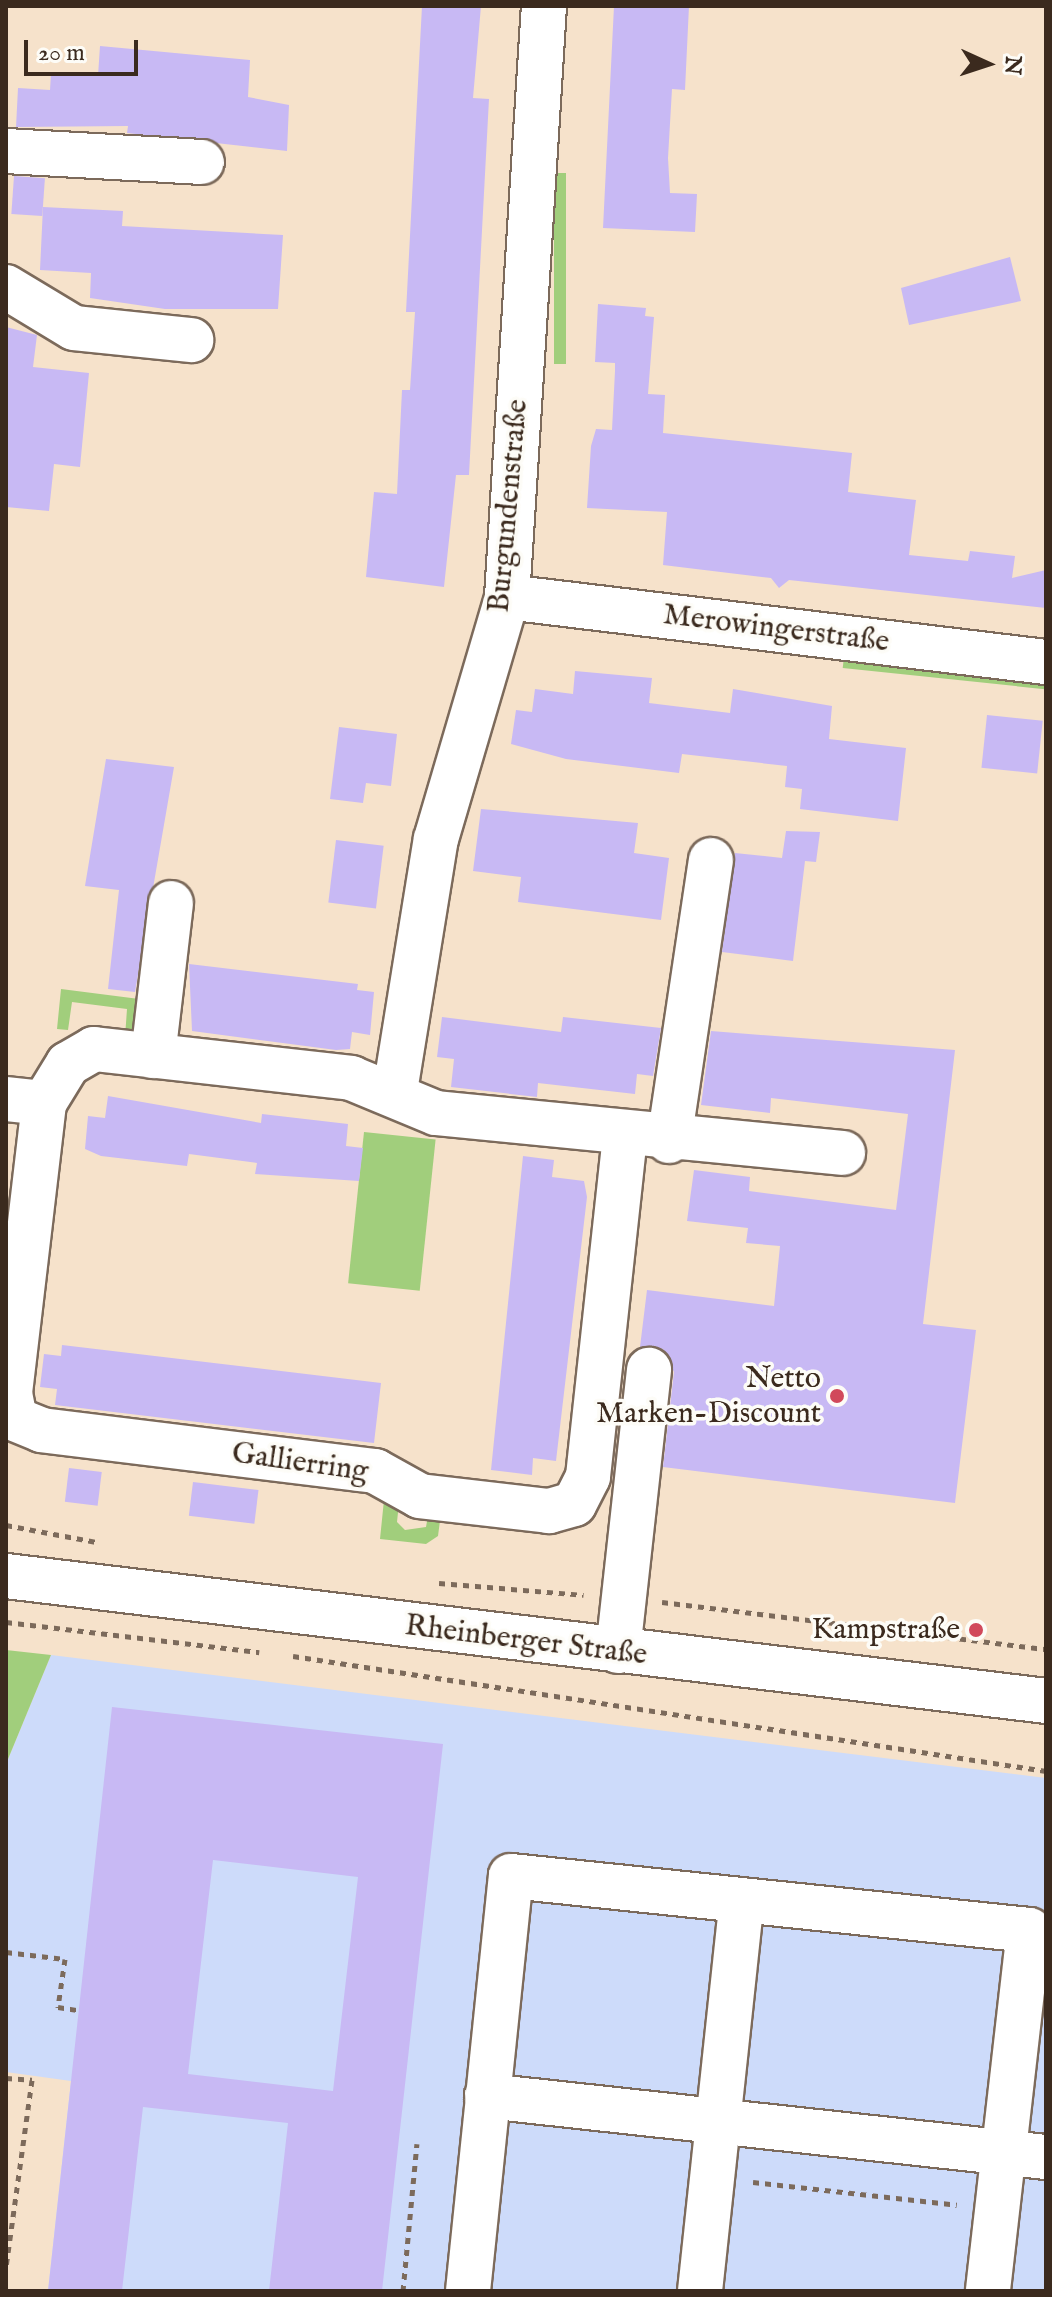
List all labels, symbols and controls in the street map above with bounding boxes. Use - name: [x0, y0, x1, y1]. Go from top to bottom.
- scale bar: [28, 24, 142, 74]
- north arrow: [948, 24, 1028, 104]
- text: 20 m: [38, 38, 85, 69]
- text: N: [997, 55, 1026, 75]
- street label: Burgundenstraße: [482, 398, 536, 614]
- street label: Merowingerstraße: [661, 597, 891, 661]
- place label: Netto Marken-Discount: [596, 1361, 821, 1432]
- marker: Netto Marken-Discount: [828, 1387, 846, 1405]
- street label: Gallierring: [230, 1436, 370, 1490]
- street label: Rheinberger Straße: [403, 1608, 649, 1674]
- place label: Kampstraße: [812, 1612, 960, 1648]
- marker: Kampstraße: [967, 1621, 985, 1639]

